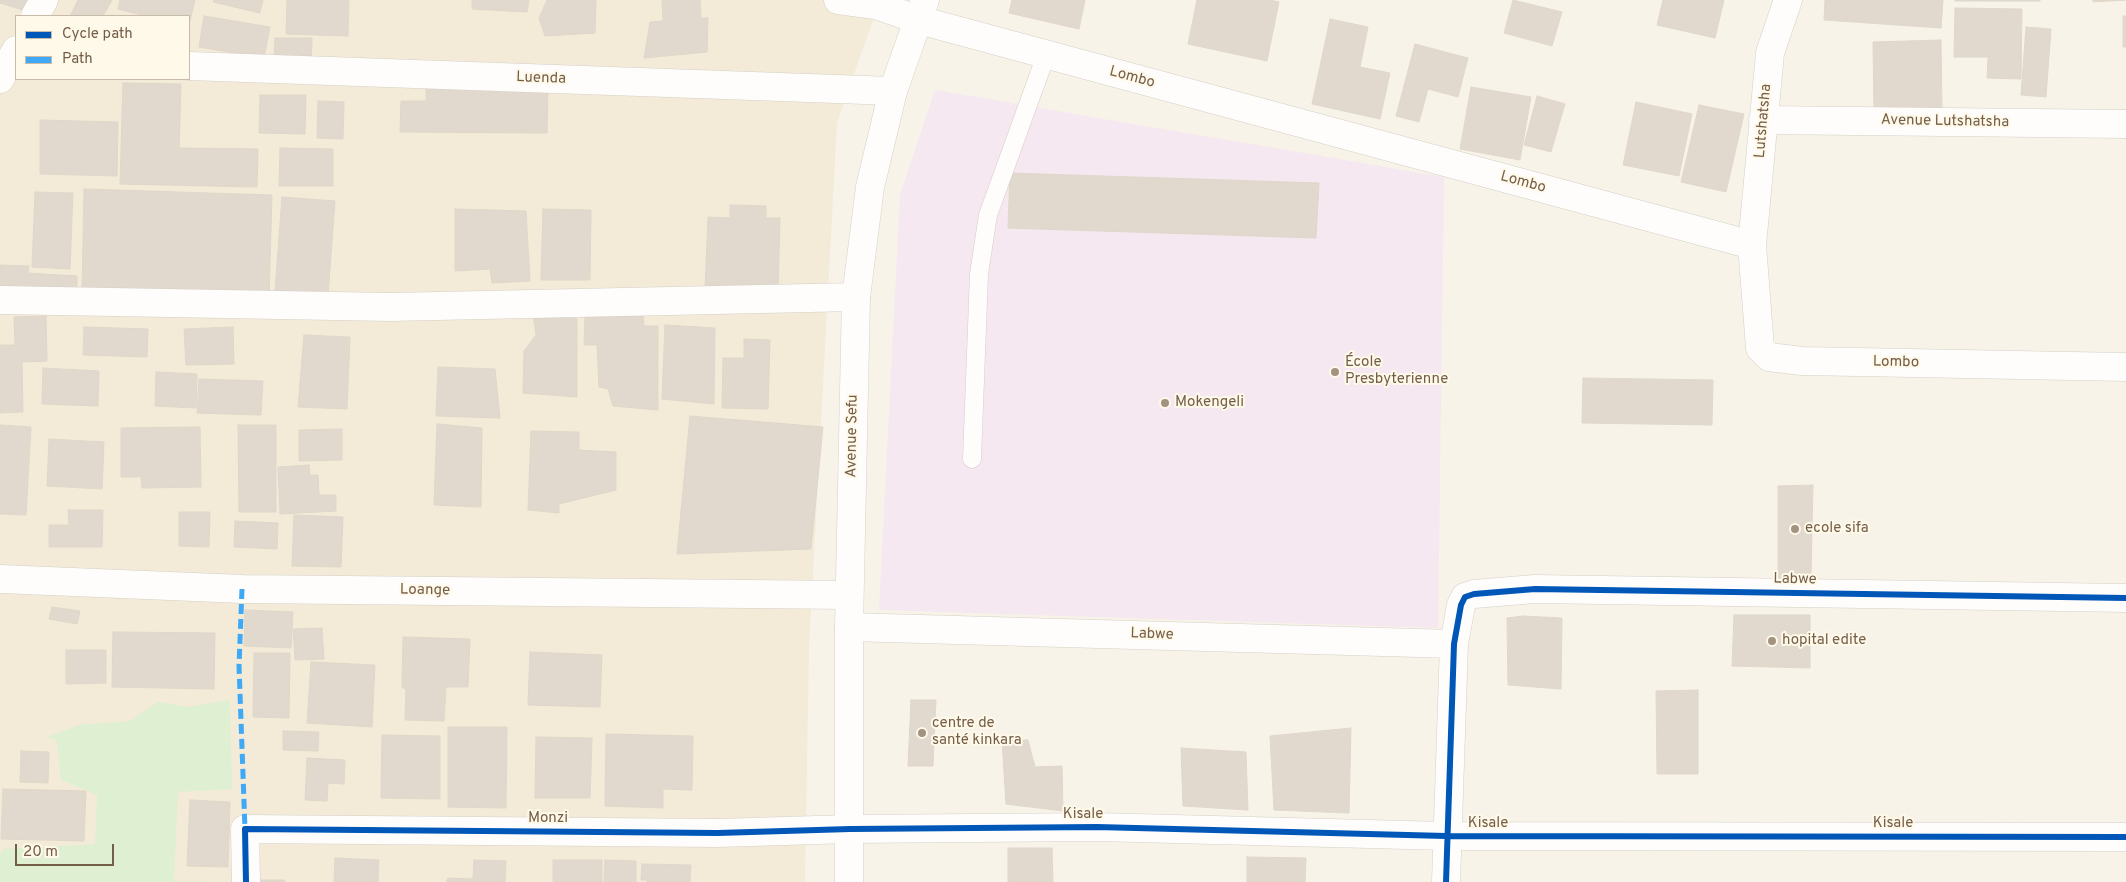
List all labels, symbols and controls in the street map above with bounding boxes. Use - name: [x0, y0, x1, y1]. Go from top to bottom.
- legend: [15, 15, 190, 80]
- text: Cycle path: [62, 25, 133, 44]
- text: Path: [62, 50, 93, 69]
- street label: Lombo: [1107, 63, 1157, 93]
- street label: Luenda: [516, 69, 566, 89]
- street label: Lutshatsha: [1752, 83, 1776, 159]
- street label: Avenue Lutshatsha: [1881, 112, 2009, 132]
- street label: Lombo: [1498, 168, 1548, 198]
- place label: École Presbyterienne: [1345, 354, 1448, 389]
- street label: Lombo: [1873, 354, 1919, 372]
- marker: École Presbyterienne: [1329, 366, 1341, 378]
- street label: Avenue Sefu: [843, 394, 863, 478]
- place label: Mokengeli: [1175, 394, 1244, 412]
- marker: Mokengeli: [1159, 397, 1171, 409]
- place label: ecole sifa: [1805, 520, 1869, 538]
- marker: ecole sifa: [1789, 523, 1801, 535]
- street label: Labwe: [1773, 571, 1817, 589]
- street label: Loange: [400, 582, 450, 600]
- street label: Labwe: [1130, 625, 1174, 645]
- place label: hopital edite: [1782, 632, 1866, 650]
- marker: hopital edite: [1766, 635, 1778, 647]
- place label: centre de santé kinkara: [932, 715, 1022, 750]
- marker: centre de santé kinkara: [916, 727, 928, 739]
- street label: Kisale: [1063, 806, 1103, 824]
- street label: Monzi: [528, 810, 568, 828]
- street label: Kisale: [1468, 815, 1508, 833]
- street label: Kisale: [1873, 815, 1913, 833]
- scale bar: [18, 834, 116, 866]
- text: 20 m: [23, 843, 58, 862]

